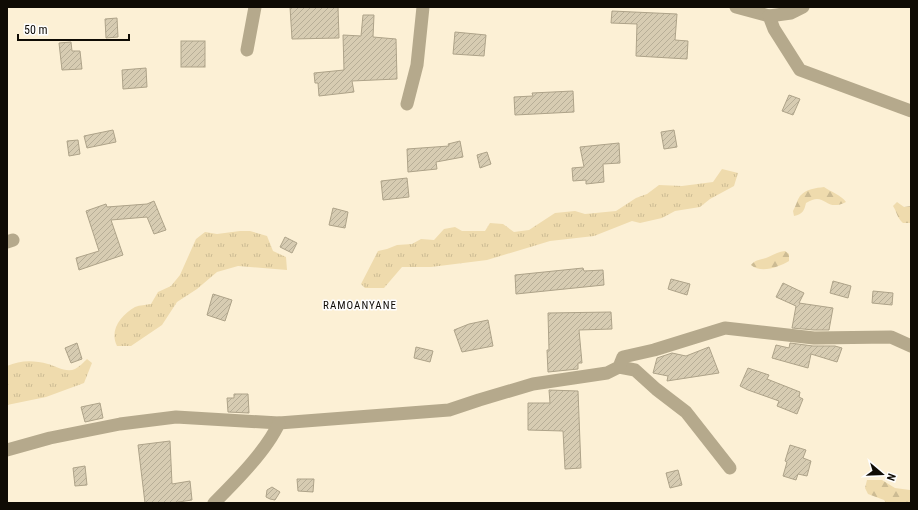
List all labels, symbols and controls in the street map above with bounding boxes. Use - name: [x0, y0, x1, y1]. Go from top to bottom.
- scale bar: [18, 16, 129, 42]
- text: 50 m: [24, 23, 48, 37]
- district label: RAMOANYANE: [323, 299, 397, 312]
- north arrow: [862, 454, 902, 494]
- text: N: [884, 472, 898, 483]

